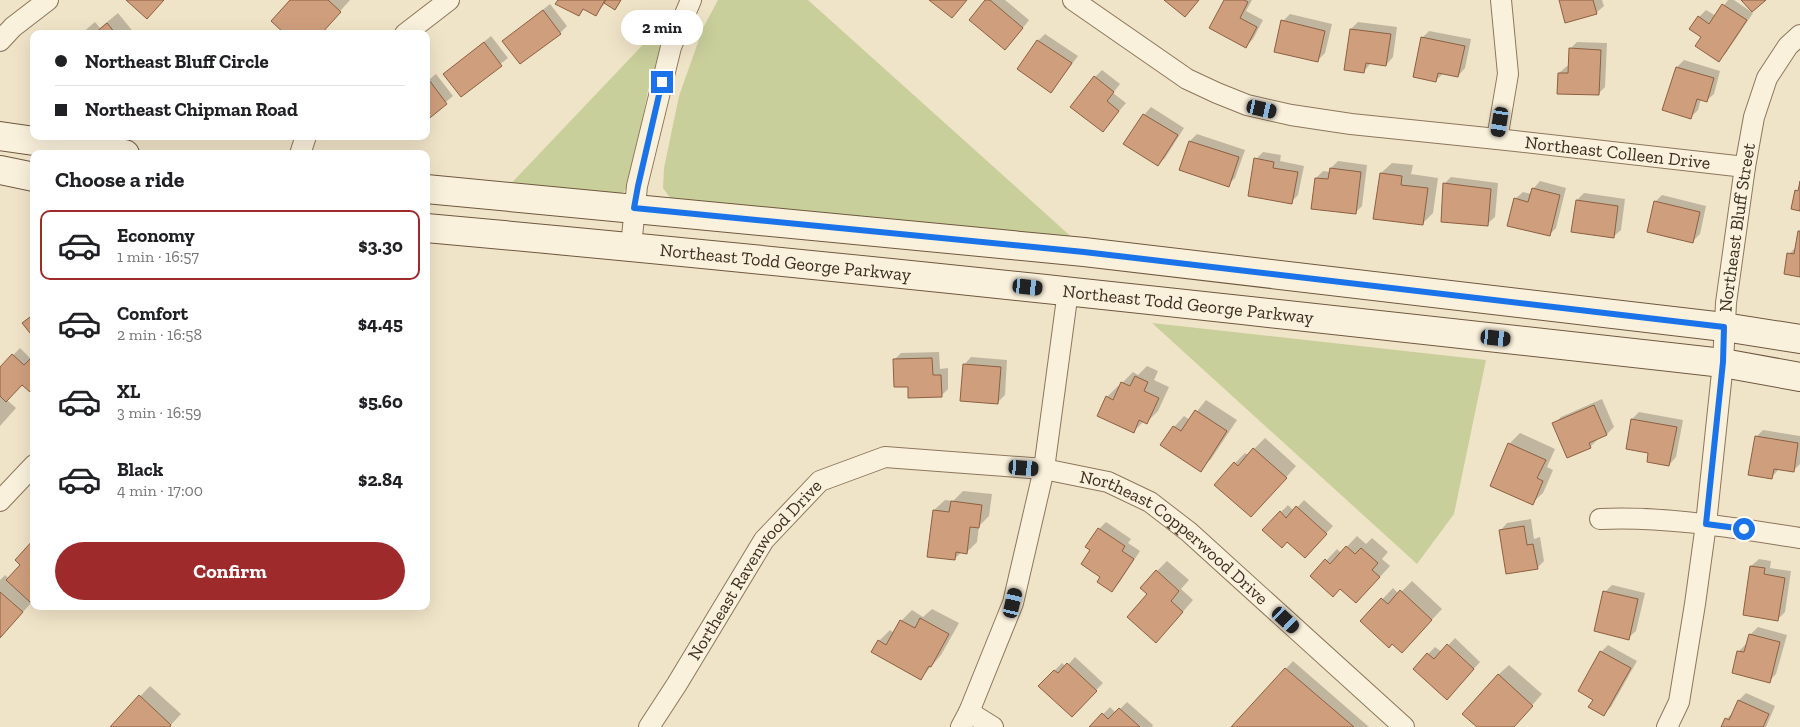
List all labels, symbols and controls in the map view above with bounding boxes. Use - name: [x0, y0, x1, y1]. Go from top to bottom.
- callout: 2 min: [621, 9, 703, 44]
- text: 2 min: [642, 18, 682, 37]
- text: Northeast Bluff Circle: [85, 50, 269, 73]
- route end: [651, 71, 673, 93]
- text: Northeast Chipman Road: [85, 98, 298, 121]
- car: [1245, 98, 1278, 120]
- car: [1490, 106, 1509, 138]
- street label: Northeast Colleen Drive: [1524, 131, 1711, 174]
- street label: Northeast Bluff Street: [1715, 141, 1760, 313]
- text: Choose a ride: [55, 166, 185, 193]
- icon: car: [57, 223, 102, 268]
- text: Economy: [117, 224, 195, 247]
- text: $3.30: [358, 234, 403, 257]
- street label: Northeast Todd George Parkway: [659, 239, 913, 286]
- text: 1 min · 16:57: [117, 247, 199, 266]
- car: [1012, 278, 1043, 296]
- street label: Northeast Todd George Parkway: [1062, 280, 1316, 329]
- icon: car: [57, 301, 102, 346]
- text: Comfort: [117, 302, 188, 325]
- text: $4.45: [358, 312, 403, 335]
- text: 2 min · 16:58: [117, 325, 202, 344]
- car: [1480, 329, 1511, 347]
- icon: car: [57, 379, 102, 424]
- text: XL: [117, 380, 140, 403]
- text: $5.60: [359, 390, 403, 413]
- text: 3 min · 16:59: [117, 403, 202, 422]
- icon: car: [57, 457, 102, 502]
- text: Black: [117, 458, 163, 481]
- car: [1008, 459, 1039, 477]
- street label: Northeast Copperwood Drive: [1078, 466, 1273, 609]
- text: $2.84: [358, 468, 403, 491]
- street label: Northeast Ravenwood Drive: [683, 475, 827, 664]
- text: 4 min · 17:00: [117, 481, 203, 500]
- route start: [1733, 518, 1755, 540]
- button: Confirm: [55, 542, 405, 600]
- car: [1002, 587, 1023, 619]
- car: [1269, 604, 1302, 636]

